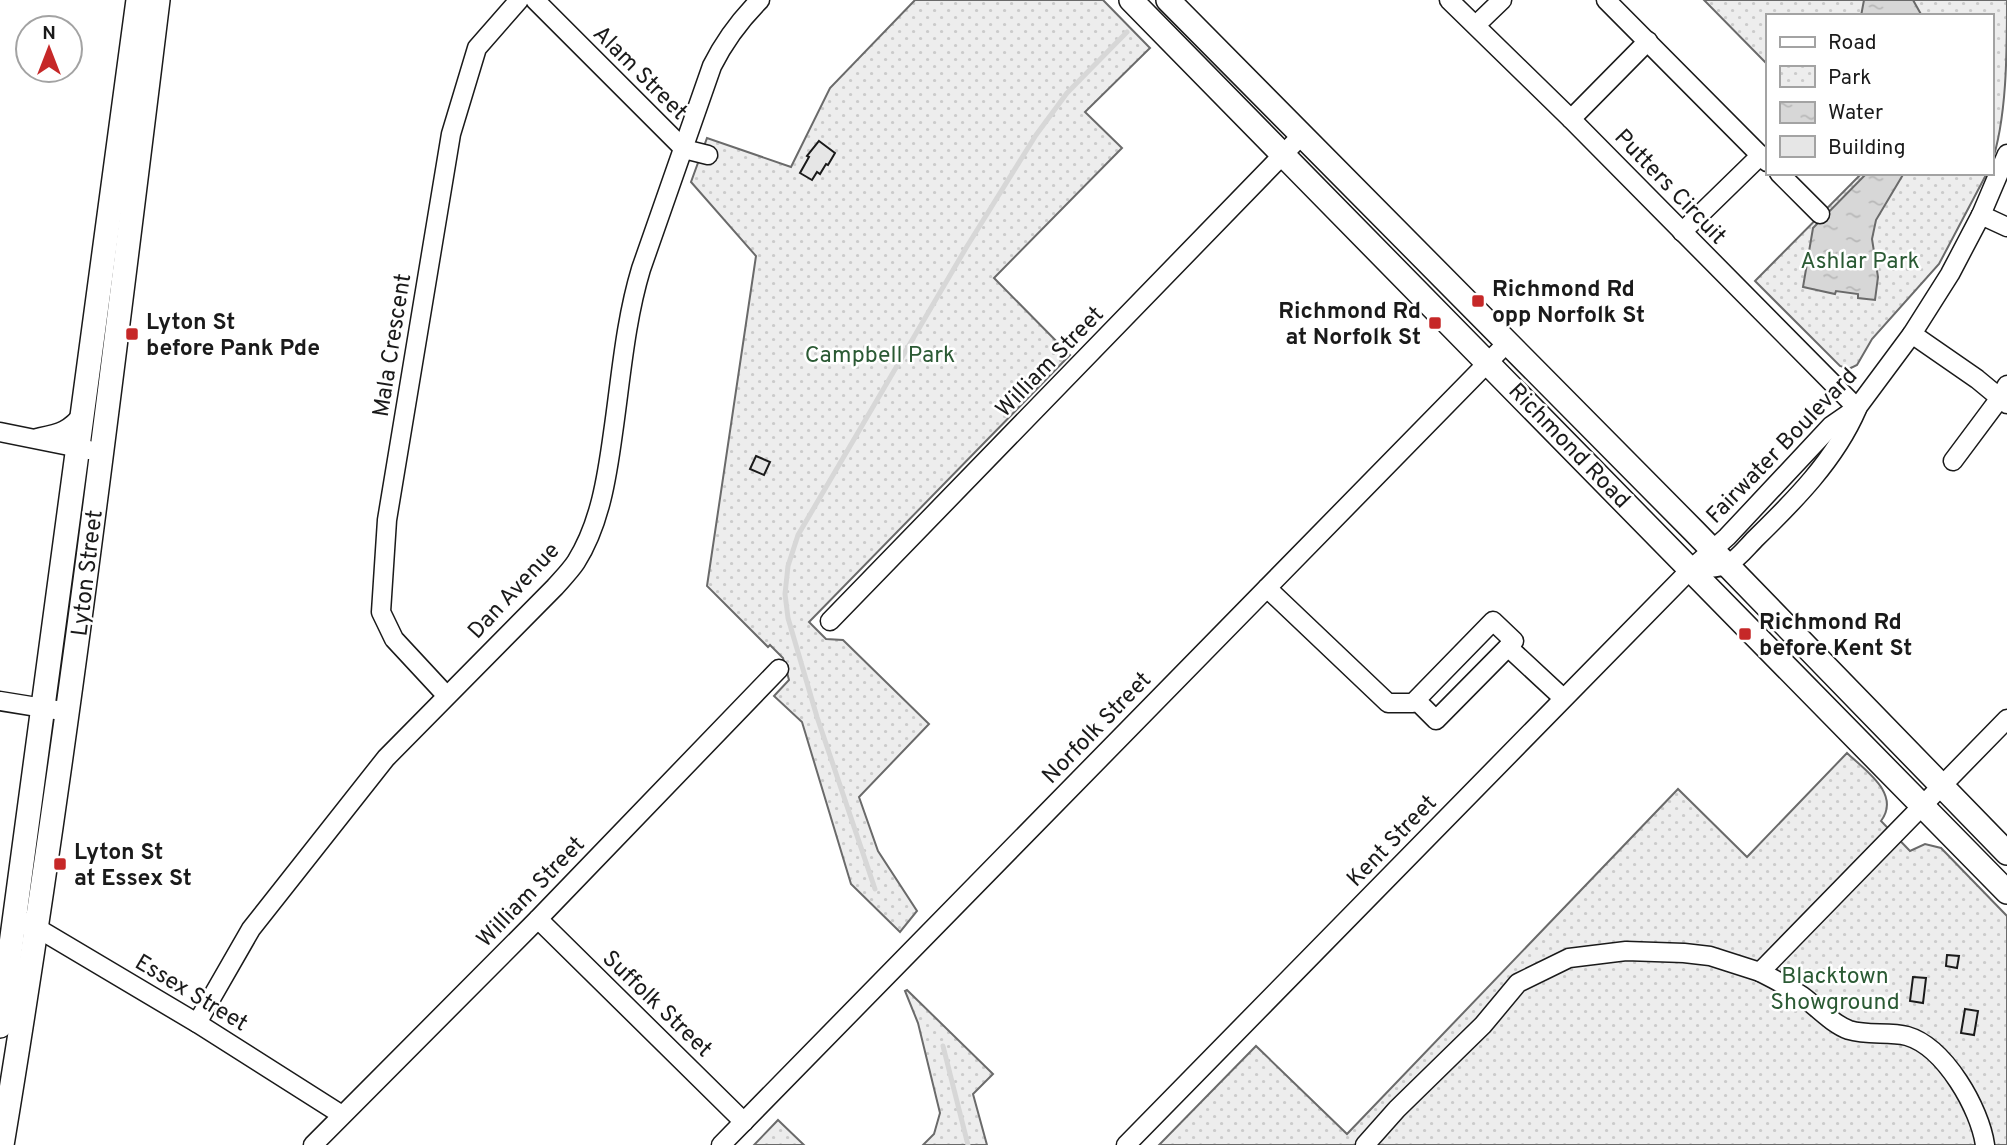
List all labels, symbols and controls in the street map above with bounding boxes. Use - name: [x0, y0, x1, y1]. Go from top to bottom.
- north arrow: [14, 14, 84, 84]
- legend: [1766, 14, 1993, 175]
- street label: Alam Street: [586, 20, 693, 127]
- text: N: [42, 22, 56, 46]
- text: Road: [1828, 30, 1877, 57]
- text: Park: [1828, 65, 1871, 92]
- text: Water: [1828, 100, 1883, 127]
- street label: Putters Circuit: [1607, 124, 1731, 252]
- text: Building: [1828, 135, 1906, 162]
- park label: Ashlar Park: [1800, 248, 1920, 277]
- street label: Mala Crescent: [368, 272, 419, 419]
- place label: Richmond Rd opp Norfolk St: [1492, 276, 1645, 331]
- marker: Richmond Rd opp Norfolk St: [1470, 293, 1486, 309]
- place label: Richmond Rd at Norfolk St: [1278, 298, 1421, 353]
- street label: William Street: [990, 301, 1111, 424]
- place label: Lyton St before Pank Pde: [146, 309, 320, 364]
- marker: Richmond Rd at Norfolk St: [1427, 315, 1443, 331]
- marker: Lyton St before Pank Pde: [124, 326, 140, 342]
- park label: Campbell Park: [805, 342, 955, 371]
- street label: Fairwater Boulevard: [1701, 363, 1865, 531]
- street label: Richmond Road: [1501, 378, 1635, 516]
- street label: Lyton Street: [66, 508, 111, 638]
- street label: Dan Avenue: [463, 537, 567, 646]
- place label: Richmond Rd before Kent St: [1759, 609, 1912, 664]
- marker: Richmond Rd before Kent St: [1737, 626, 1753, 642]
- street label: Norfolk Street: [1037, 666, 1159, 791]
- street label: Kent Street: [1342, 789, 1444, 894]
- street label: William Street: [471, 831, 592, 954]
- place label: Lyton St at Essex St: [74, 839, 192, 894]
- marker: Lyton St at Essex St: [52, 856, 68, 872]
- street label: Suffolk Street: [595, 945, 717, 1065]
- street label: Essex Street: [129, 949, 253, 1039]
- park label: Blacktown Showground: [1770, 963, 1900, 1018]

